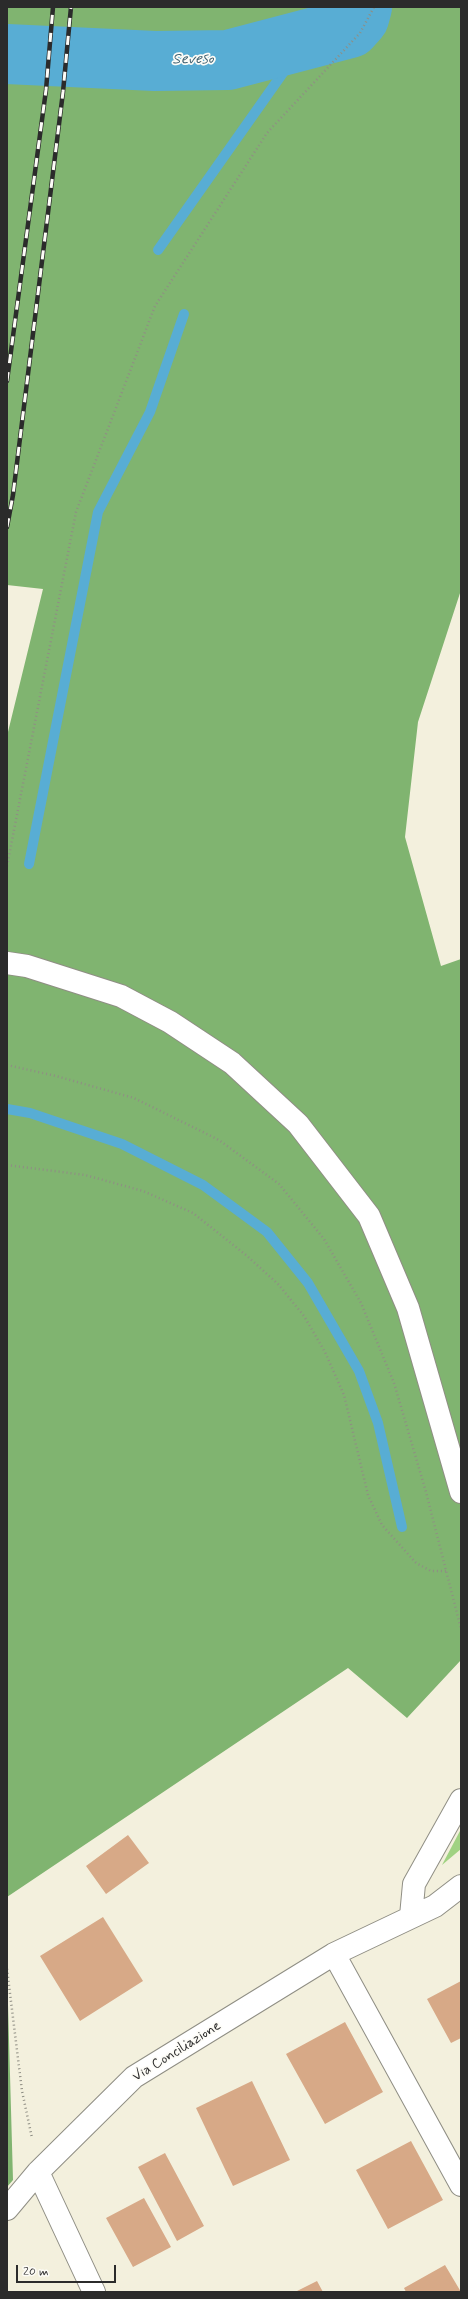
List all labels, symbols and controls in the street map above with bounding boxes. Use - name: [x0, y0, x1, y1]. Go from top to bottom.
- water label: Seveso: [172, 51, 214, 69]
- street label: Via Conciliazione: [130, 2018, 224, 2086]
- scale bar: [18, 2257, 118, 2283]
- text: 20 m: [23, 2264, 49, 2280]

